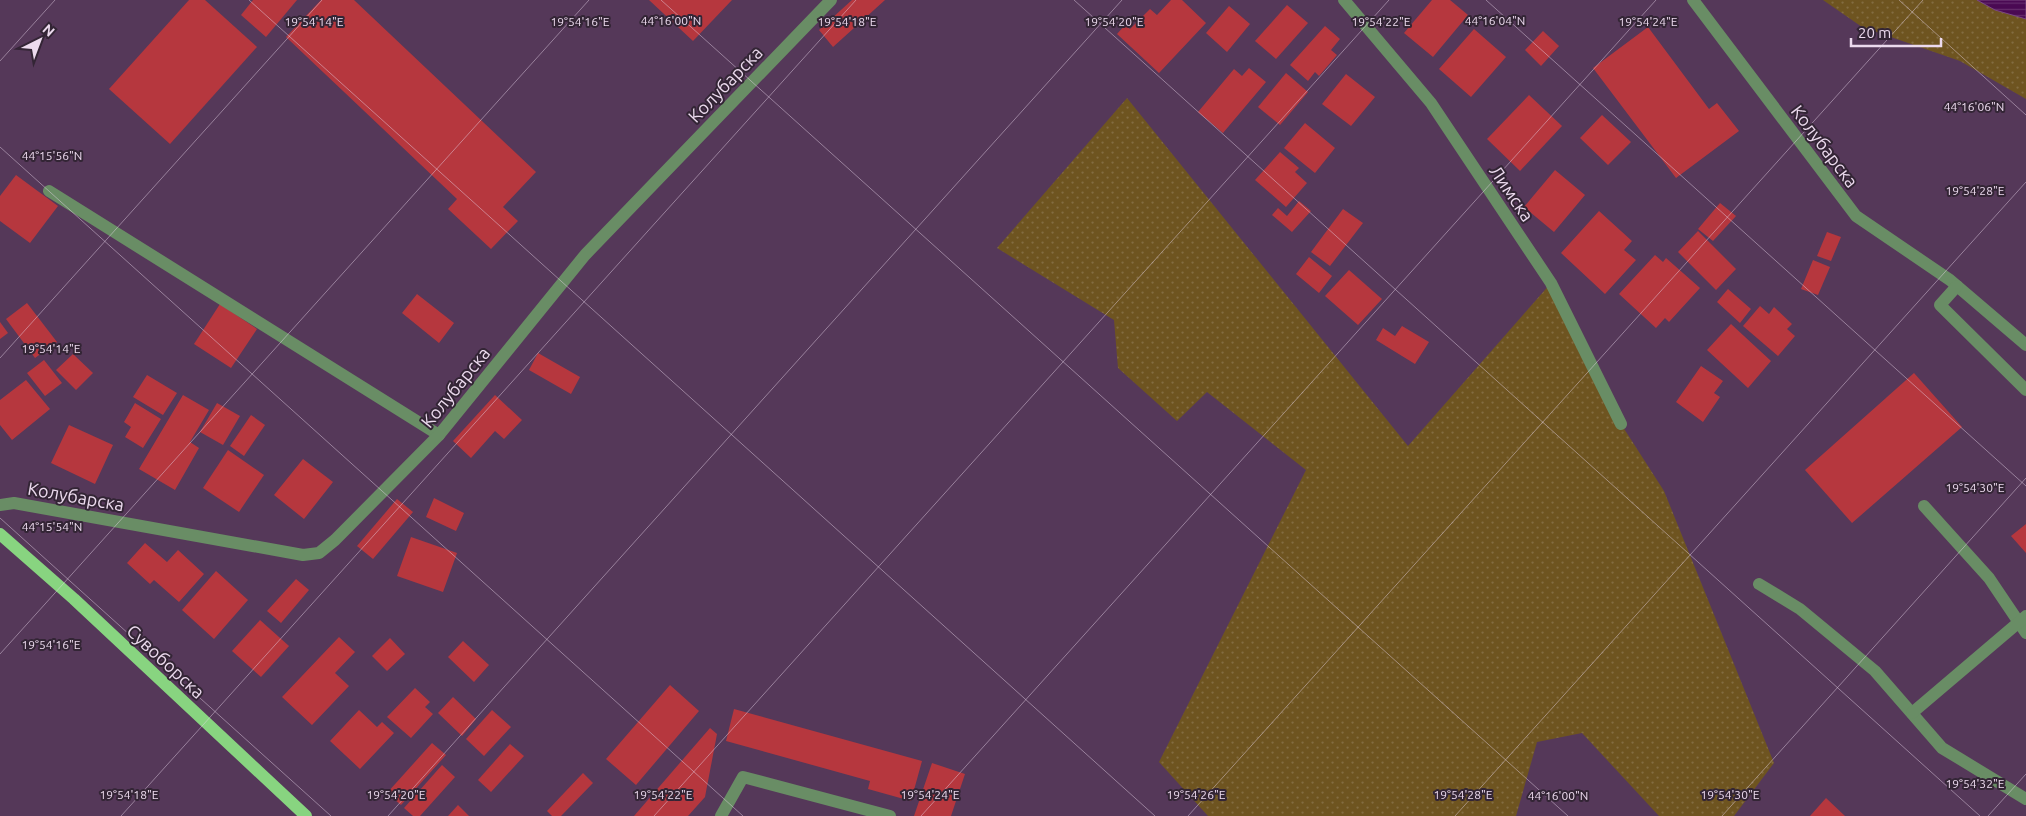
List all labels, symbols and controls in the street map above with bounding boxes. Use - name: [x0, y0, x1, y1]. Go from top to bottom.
- text: 44°16'00"N: [641, 14, 701, 27]
- text: 44°16'04"N: [1465, 14, 1525, 27]
- north arrow: [15, 15, 65, 65]
- text: 19°54'14"E: [285, 15, 344, 28]
- text: 19°54'16"E: [551, 15, 610, 28]
- text: 19°54'18"E: [818, 15, 877, 28]
- text: 19°54'20"E: [1085, 15, 1144, 28]
- text: 19°54'22"E: [1352, 15, 1411, 28]
- text: 19°54'24"E: [1619, 15, 1678, 28]
- scale bar: [1851, 15, 1941, 47]
- text: N: [39, 21, 58, 40]
- text: 20 m: [1858, 24, 1891, 41]
- street label: Колубарска: [684, 42, 766, 126]
- text: 44°16'06"N: [1944, 100, 2004, 113]
- street label: Колубарска: [1788, 101, 1862, 191]
- text: 44°15'56"N: [22, 149, 82, 162]
- street label: Лимска: [1486, 161, 1538, 225]
- text: 19°54'28"E: [1946, 184, 2005, 197]
- text: 19°54'14"E: [22, 342, 81, 355]
- street label: Колубарска: [416, 343, 494, 431]
- street label: Колубарска: [26, 478, 126, 514]
- text: 19°54'30"E: [1946, 481, 2005, 494]
- text: 44°15'54"N: [22, 520, 82, 533]
- street label: Сувоборска: [123, 620, 209, 702]
- text: 19°54'16"E: [22, 638, 81, 651]
- text: 19°54'32"E: [1946, 777, 2005, 790]
- text: 19°54'18"E: [100, 788, 159, 801]
- text: 19°54'20"E: [367, 788, 426, 801]
- text: 19°54'22"E: [634, 788, 693, 801]
- text: 19°54'24"E: [901, 788, 960, 801]
- text: 19°54'26"E: [1167, 788, 1226, 801]
- text: 19°54'28"E: [1434, 788, 1493, 801]
- text: 19°54'30"E: [1701, 788, 1760, 801]
- text: 44°16'00"N: [1528, 789, 1588, 802]

